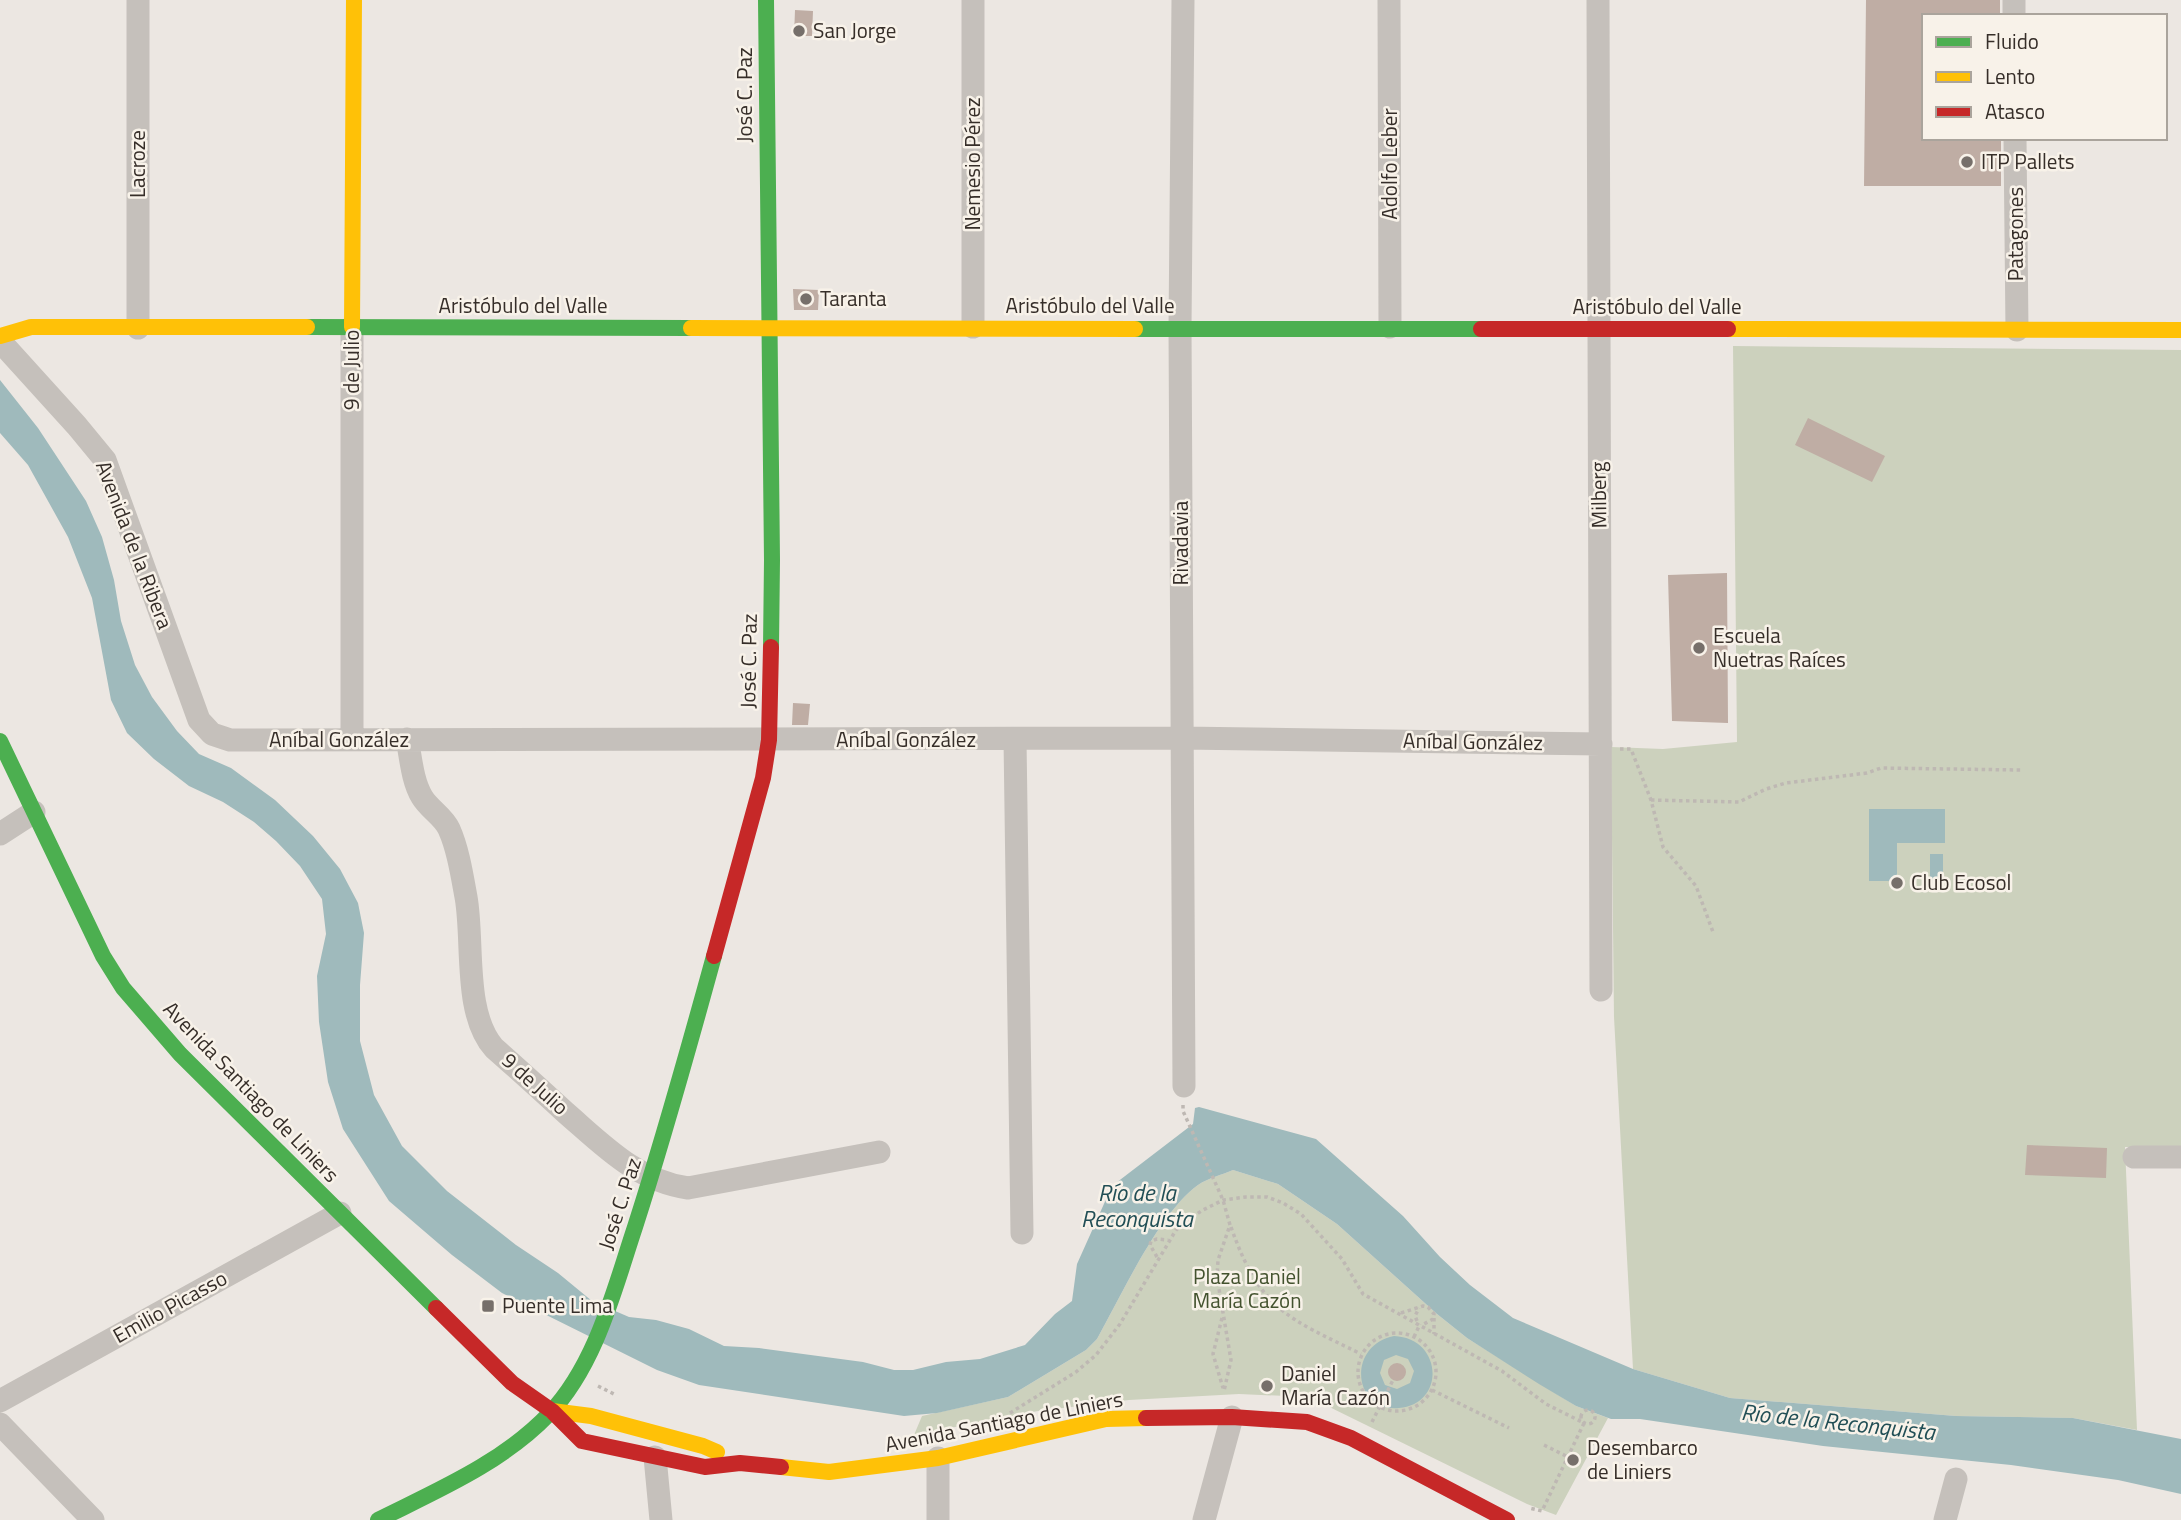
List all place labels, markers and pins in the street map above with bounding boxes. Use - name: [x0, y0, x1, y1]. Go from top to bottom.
- place label: San Jorge: [813, 14, 896, 46]
- marker: San Jorge: [791, 23, 807, 39]
- place label: ITP Pallets: [1981, 145, 2075, 177]
- marker: ITP Pallets: [1959, 154, 1975, 170]
- place label: Taranta: [820, 282, 887, 314]
- marker: Taranta: [798, 291, 814, 307]
- place label: Escuela Nuetras Raíces: [1713, 619, 1846, 675]
- marker: Escuela Nuetras Raíces: [1691, 640, 1707, 656]
- place label: Club Ecosol: [1911, 866, 2011, 898]
- marker: Club Ecosol: [1889, 875, 1905, 891]
- place label: Puente Lima: [502, 1289, 613, 1321]
- marker: Puente Lima: [480, 1298, 496, 1314]
- place label: Daniel María Cazón: [1281, 1357, 1390, 1413]
- marker: Daniel María Cazón: [1259, 1378, 1275, 1394]
- place label: Desembarco de Liniers: [1587, 1431, 1698, 1487]
- marker: Desembarco de Liniers: [1565, 1452, 1581, 1468]

